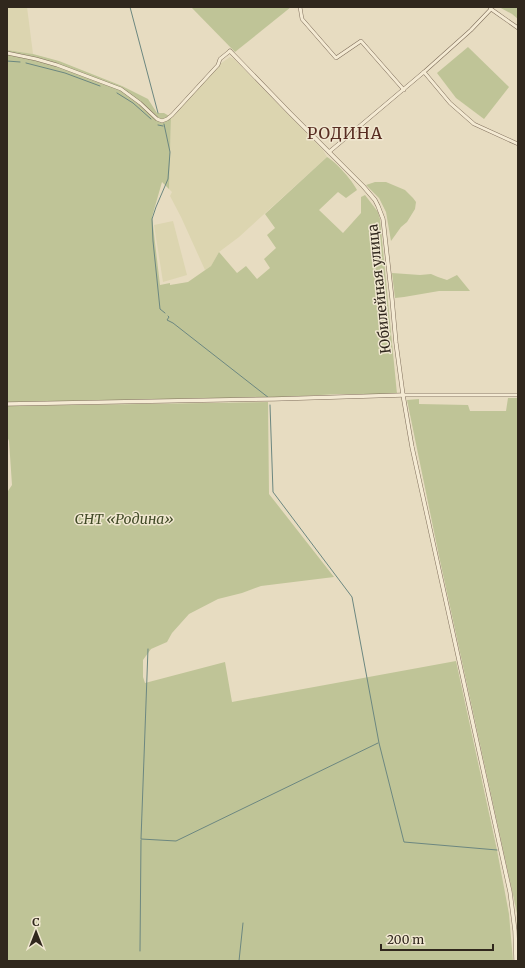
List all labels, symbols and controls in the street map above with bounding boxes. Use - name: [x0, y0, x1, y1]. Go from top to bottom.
- district label: РОДИНА: [307, 123, 383, 143]
- street label: Юбилейная улица: [363, 223, 395, 355]
- park label: СНТ «Родина»: [74, 510, 174, 528]
- north arrow: [16, 912, 56, 952]
- text: С: [32, 915, 40, 929]
- scale bar: [381, 926, 493, 952]
- text: 200 m: [387, 932, 424, 947]

